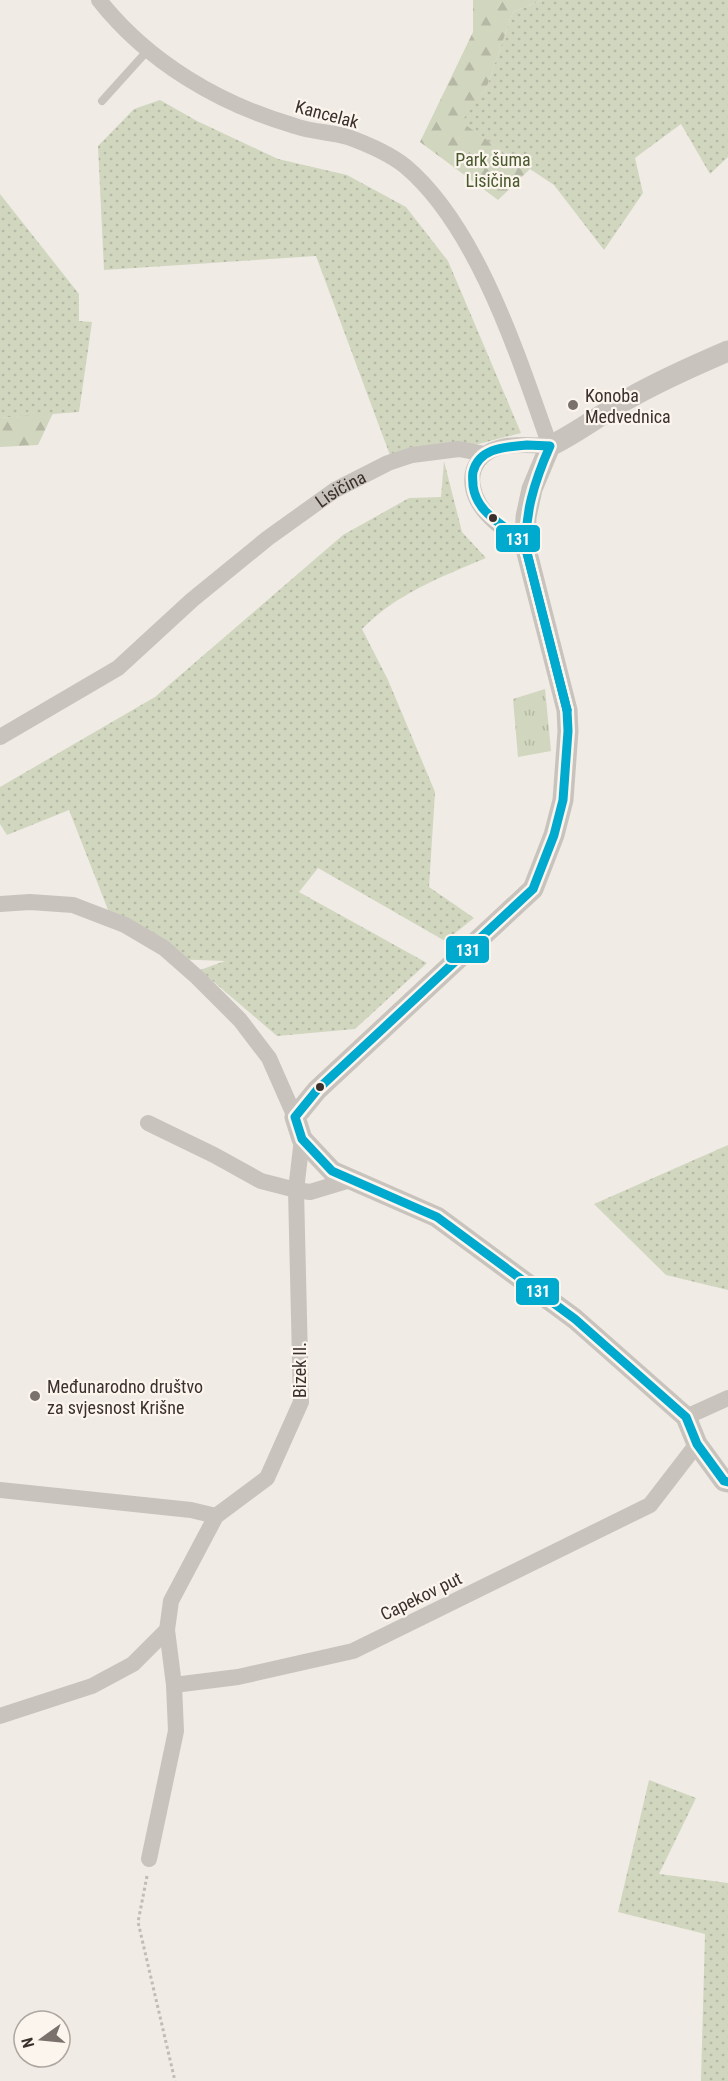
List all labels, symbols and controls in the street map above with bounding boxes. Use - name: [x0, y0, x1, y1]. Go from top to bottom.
- street label: Kancelak: [293, 95, 361, 133]
- park label: Park šuma Lisičina: [455, 149, 531, 191]
- place label: Konoba Medvednica: [585, 385, 671, 427]
- marker: Konoba Medvednica: [566, 398, 580, 412]
- street label: Lisičina: [311, 466, 369, 511]
- unlabelled marker: [487, 512, 499, 524]
- line badge: 131: [495, 524, 541, 553]
- text: 131: [506, 530, 530, 549]
- line badge: 131: [445, 935, 490, 964]
- text: 131: [456, 941, 480, 960]
- unlabelled marker: [314, 1081, 326, 1093]
- line badge: 131: [515, 1277, 560, 1306]
- text: 131: [526, 1282, 550, 1301]
- street label: Bizek II.: [289, 1342, 310, 1398]
- place label: Međunarodno društvo za svjesnost Krišne: [47, 1376, 203, 1418]
- marker: Međunarodno društvo za svjesnost Krišne: [28, 1389, 42, 1403]
- street label: Capekov put: [377, 1567, 465, 1625]
- north arrow: [12, 2009, 72, 2069]
- text: N: [18, 2036, 38, 2050]

